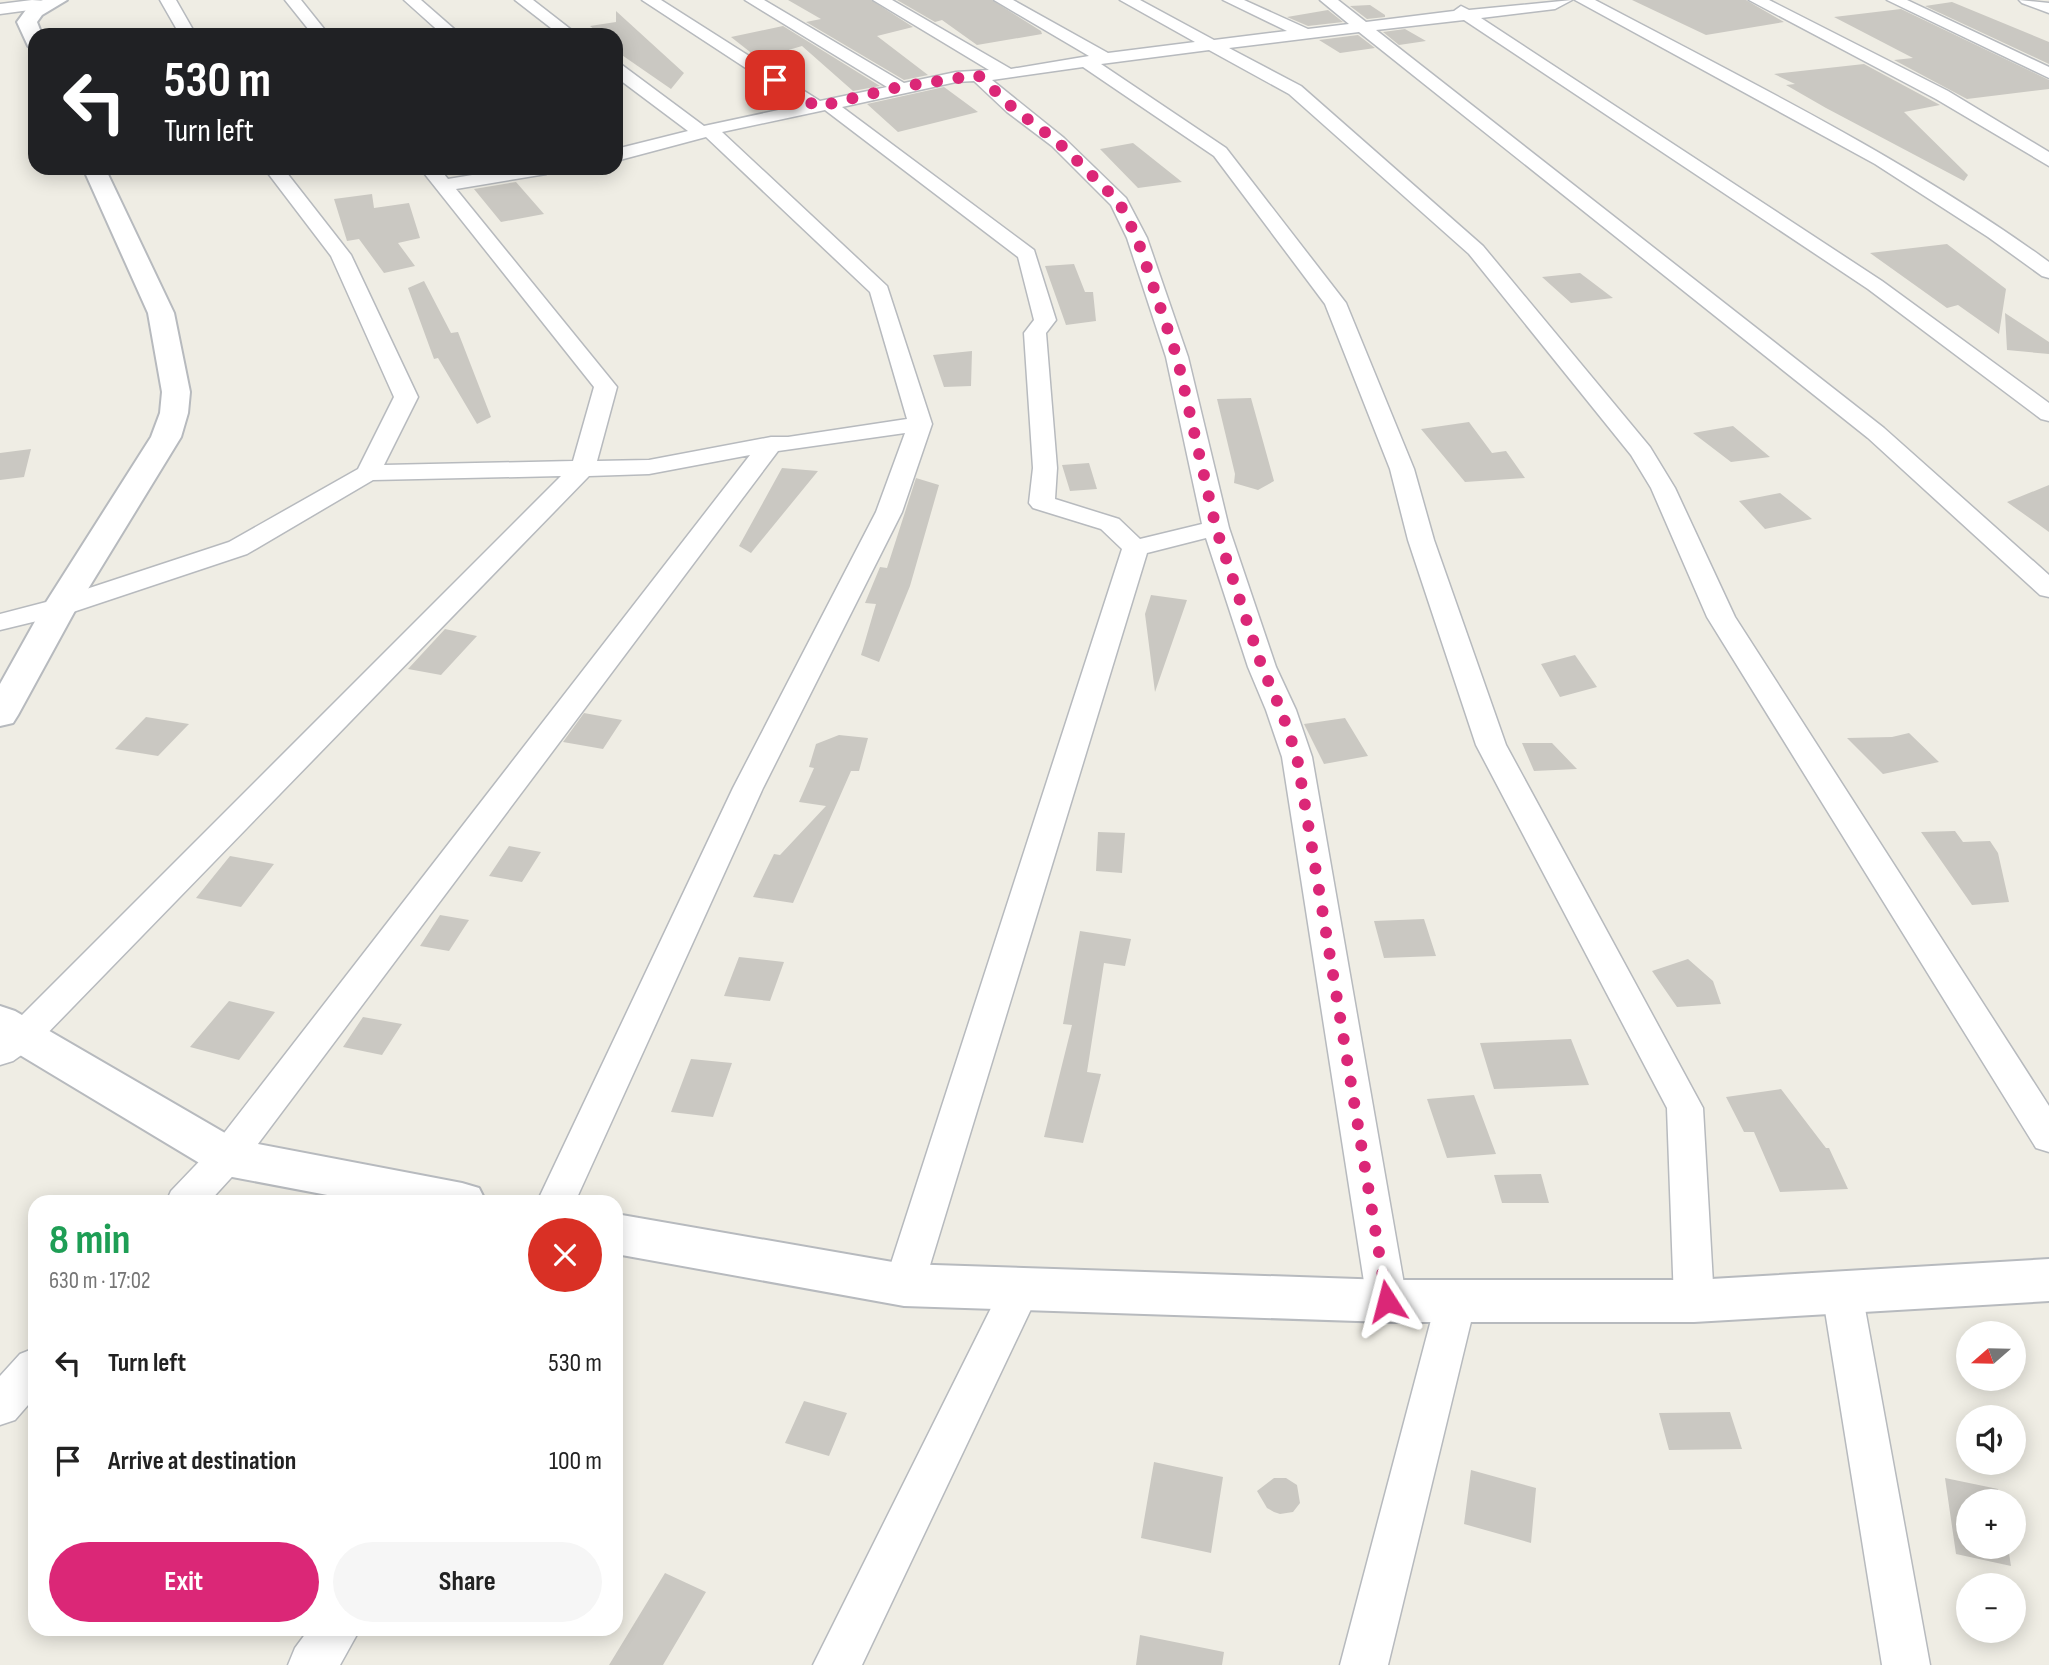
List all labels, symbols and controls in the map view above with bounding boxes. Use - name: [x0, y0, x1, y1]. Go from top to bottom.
- pin: [745, 50, 805, 110]
- text: 530 m: [164, 52, 271, 111]
- icon: left: [49, 56, 140, 147]
- icon: arrive: [756, 61, 794, 99]
- text: Turn left: [164, 112, 254, 151]
- text: 8 min: [49, 1215, 130, 1266]
- button: close: [528, 1218, 602, 1292]
- position arrow: [1350, 1264, 1424, 1338]
- text: 630 m · 17:02: [49, 1267, 150, 1295]
- north arrow: [1956, 1321, 2026, 1391]
- map controls: [1956, 1321, 2026, 1643]
- icon: left: [49, 1344, 87, 1382]
- text: Turn left: [108, 1348, 186, 1379]
- text: 530 m: [548, 1348, 602, 1379]
- button: sound: [1956, 1405, 2026, 1475]
- icon: arrive: [49, 1442, 87, 1480]
- text: Arrive at destination: [108, 1446, 296, 1477]
- text: 100 m: [549, 1446, 602, 1477]
- button: +: [1956, 1489, 2026, 1559]
- button: Exit: [49, 1542, 319, 1622]
- button: Share: [333, 1542, 602, 1622]
- button: −: [1956, 1573, 2026, 1643]

